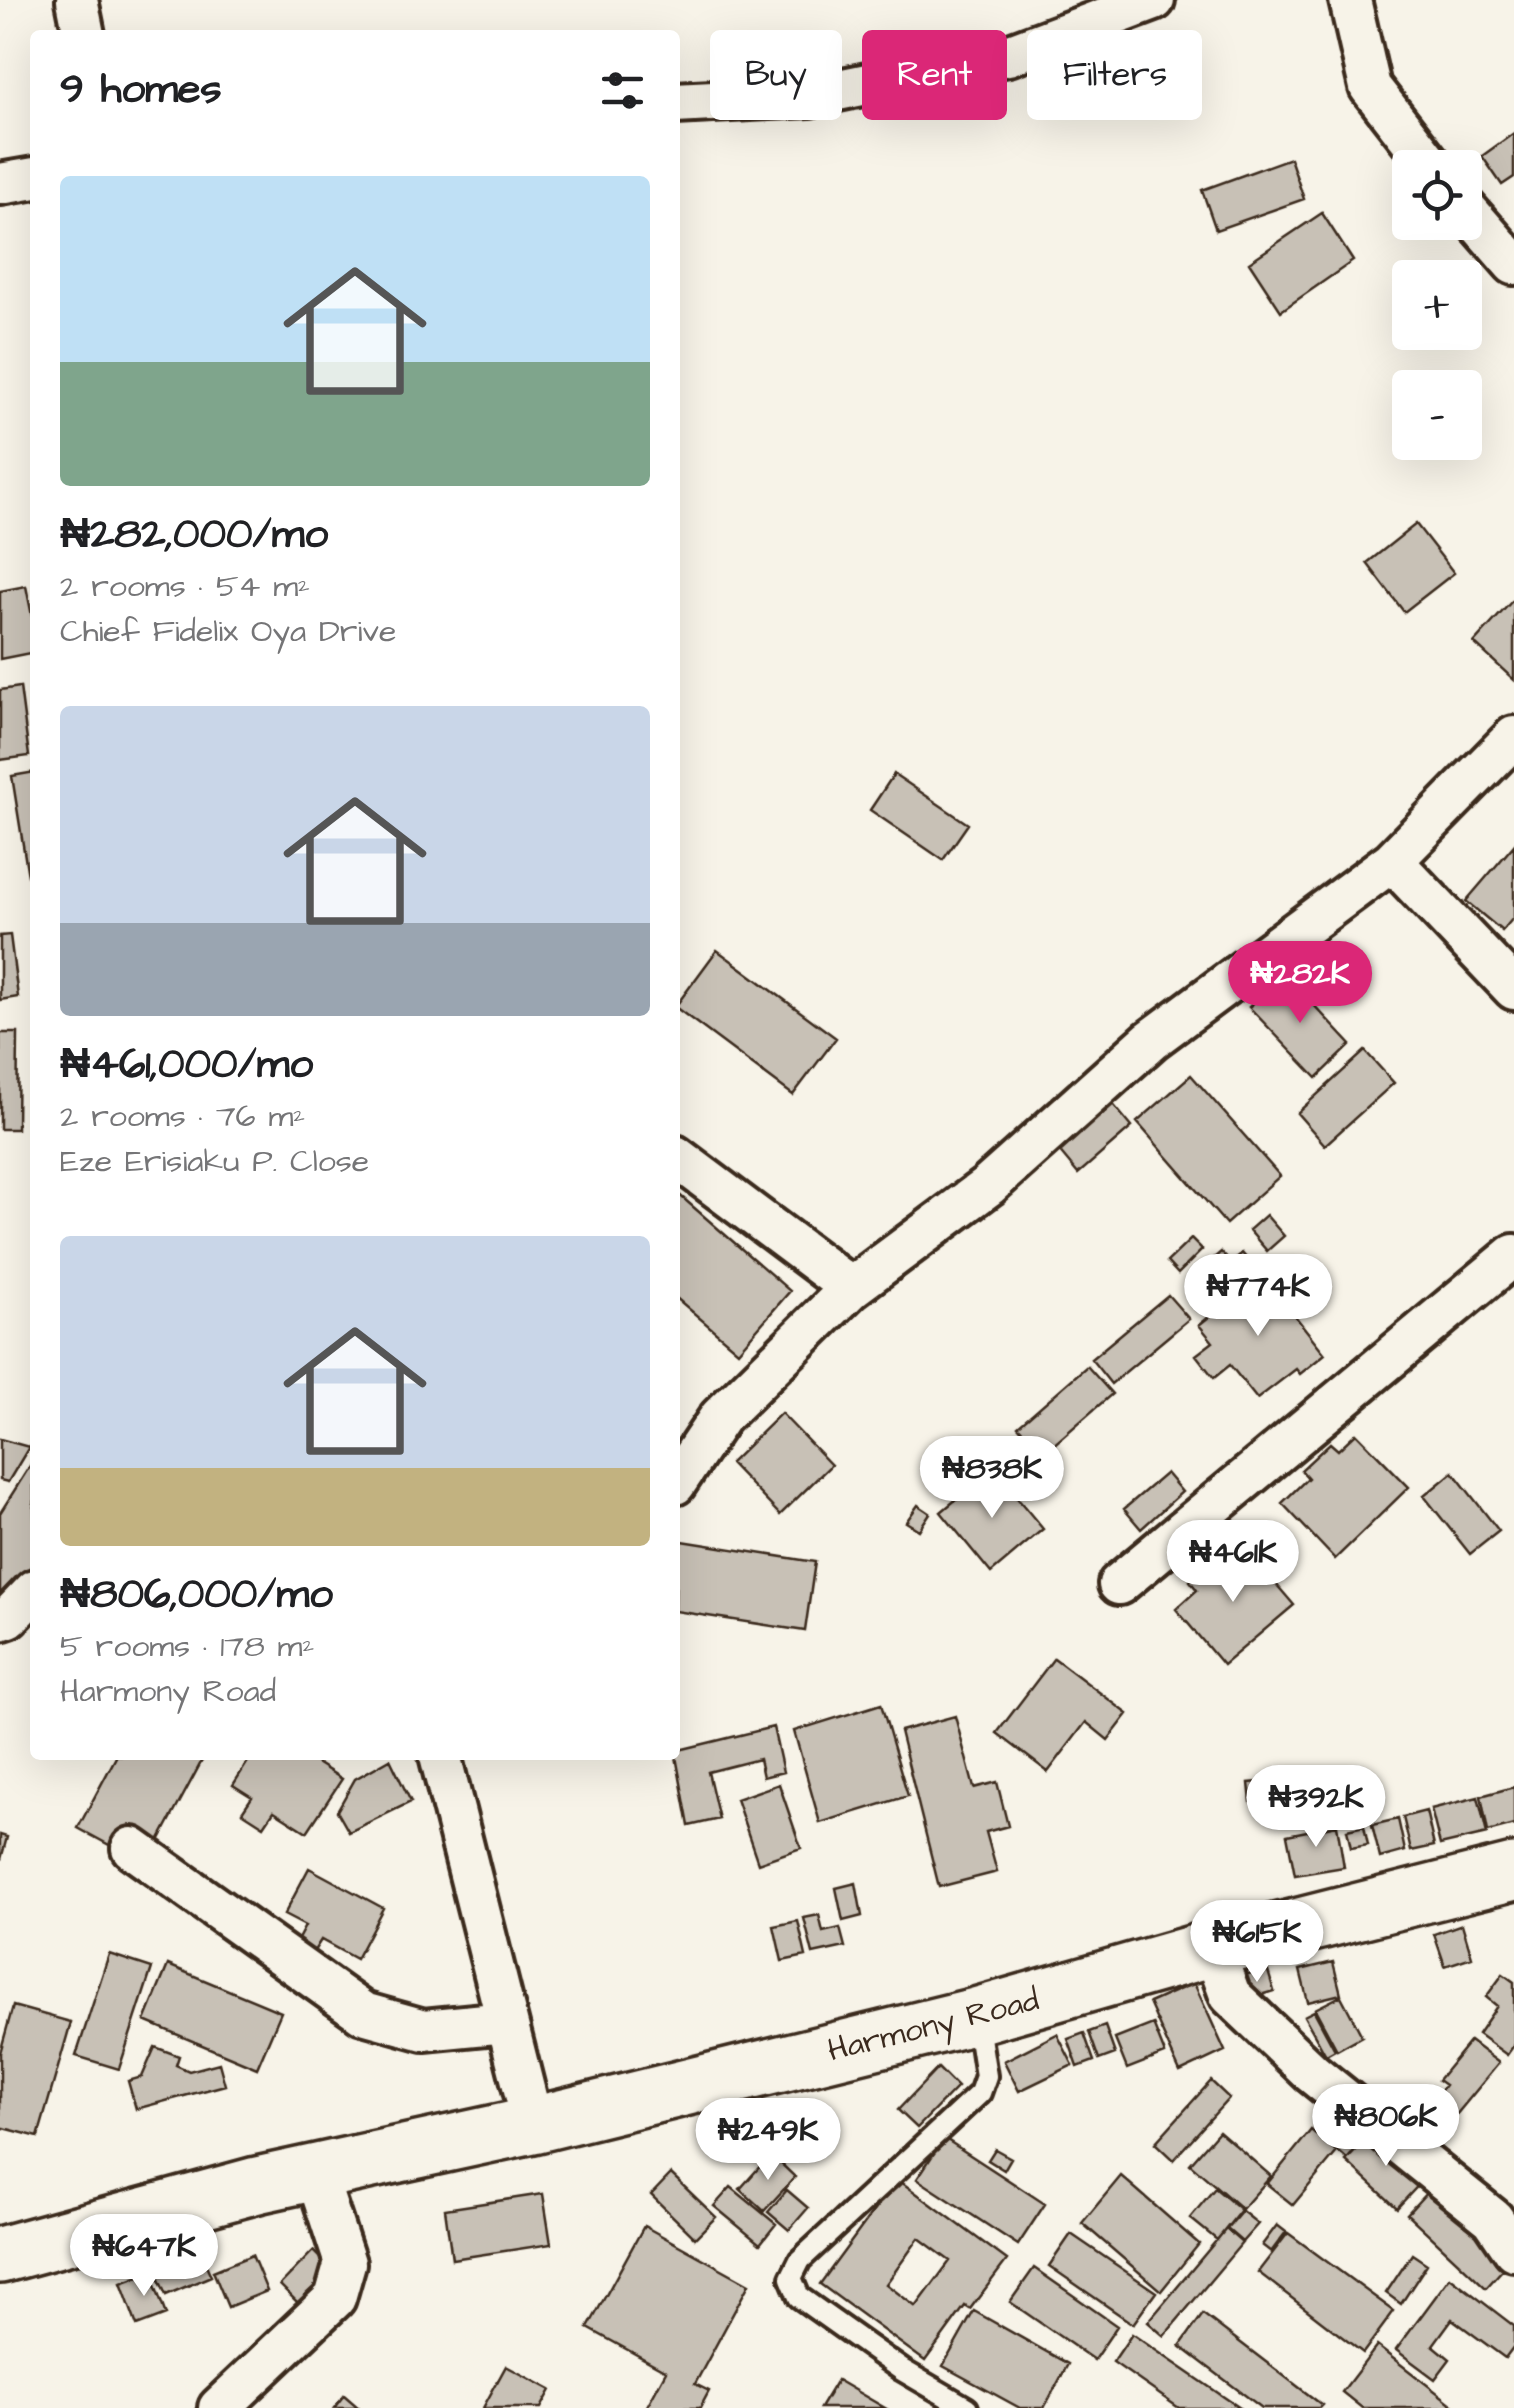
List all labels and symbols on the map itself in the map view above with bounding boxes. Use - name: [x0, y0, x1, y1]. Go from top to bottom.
- pin: ₦282K: [1230, 941, 1370, 1026]
- pin: ₦774K: [1188, 1254, 1328, 1339]
- pin: ₦838K: [922, 1436, 1062, 1521]
- pin: ₦461K: [1163, 1520, 1303, 1605]
- pin: ₦392K: [1246, 1765, 1386, 1850]
- pin: ₦615K: [1187, 1900, 1327, 1985]
- street label: Harmony Road: [823, 1977, 1044, 2073]
- pin: ₦806K: [1316, 2084, 1456, 2169]
- pin: ₦249K: [698, 2098, 838, 2183]
- pin: ₦647K: [74, 2214, 214, 2299]

